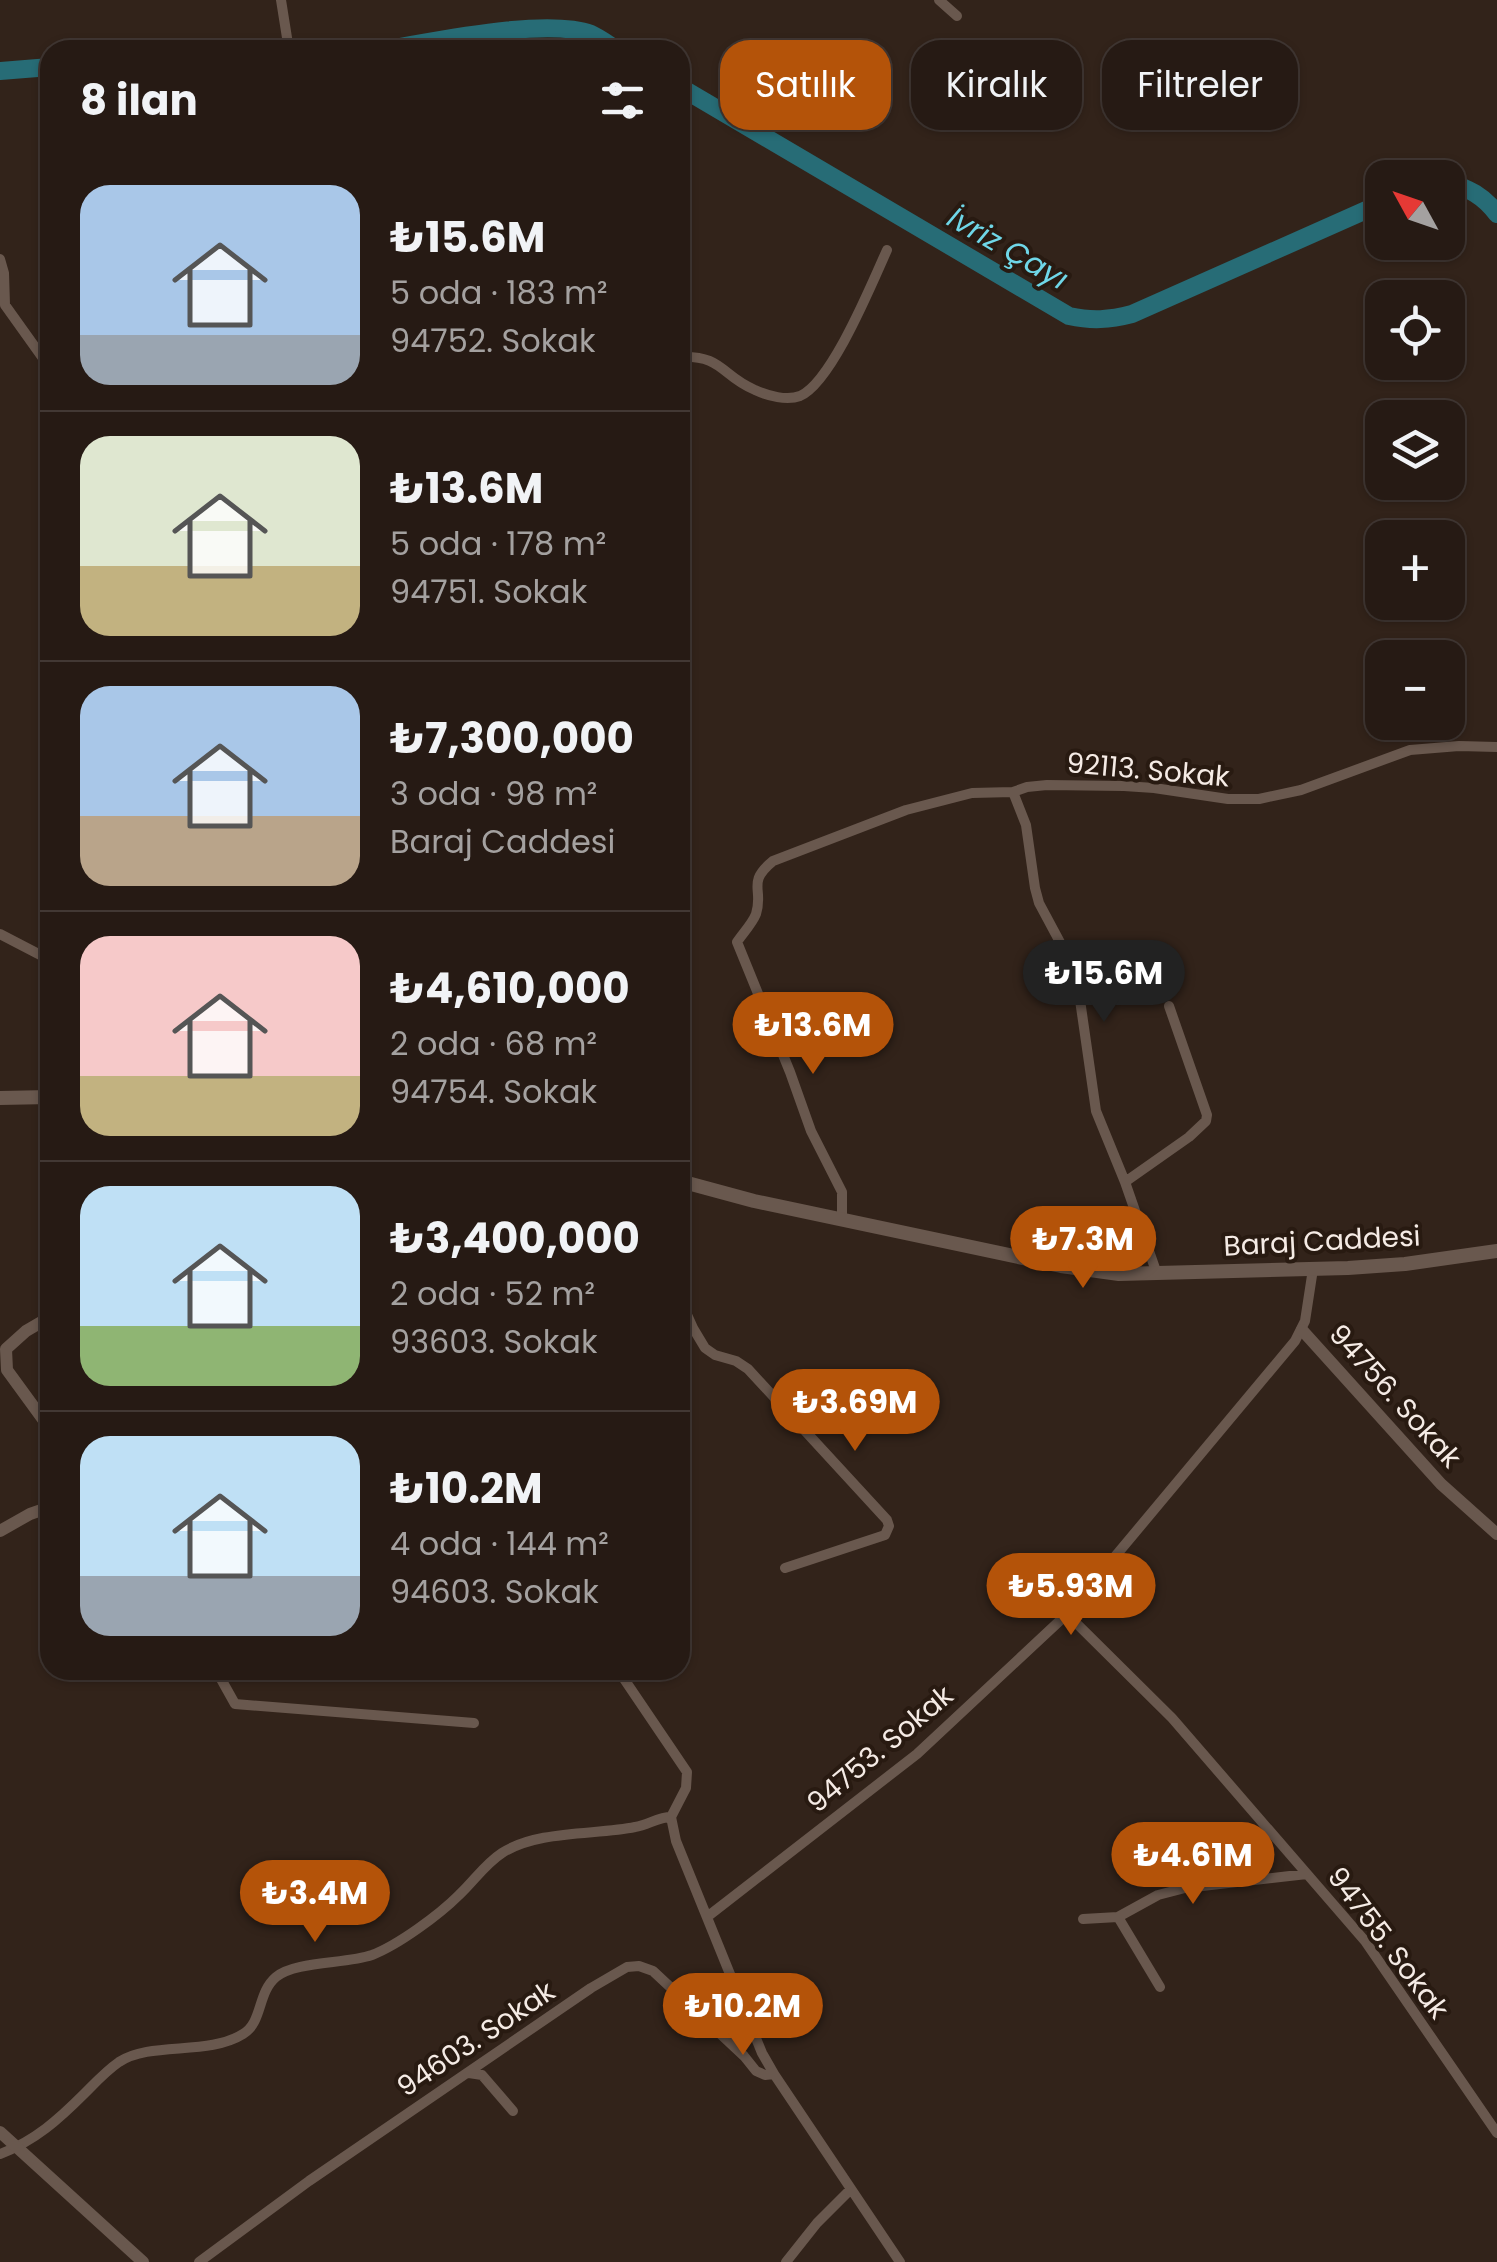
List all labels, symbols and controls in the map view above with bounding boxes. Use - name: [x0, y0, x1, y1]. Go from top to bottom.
- chip: Satılık: [720, 40, 891, 130]
- chip: Kiralık: [911, 40, 1082, 130]
- chip: Filtreler: [1102, 40, 1298, 130]
- text: 8 ilan: [80, 71, 198, 130]
- icon: filters: [595, 73, 650, 128]
- north arrow: [1365, 160, 1465, 260]
- map controls: [1365, 160, 1465, 740]
- water label: İvriz Çayı: [940, 196, 1076, 300]
- text: ₺15.6M: [390, 208, 545, 267]
- icon: home: [160, 225, 280, 345]
- text: 5 oda · 183 m²: [390, 270, 608, 315]
- button: locate: [1365, 280, 1465, 380]
- text: 94752. Sokak: [390, 318, 595, 363]
- button: layers: [1365, 400, 1465, 500]
- text: ₺13.6M: [390, 459, 543, 518]
- icon: home: [160, 476, 280, 596]
- button: +: [1365, 520, 1465, 620]
- text: 5 oda · 178 m²: [390, 521, 606, 566]
- text: 94751. Sokak: [390, 569, 587, 614]
- button: −: [1365, 640, 1465, 740]
- text: ₺7,300,000: [390, 709, 634, 768]
- icon: home: [160, 726, 280, 846]
- street label: 92113. Sokak: [1065, 743, 1232, 797]
- text: 3 oda · 98 m²: [390, 771, 597, 816]
- text: Baraj Caddesi: [390, 819, 615, 864]
- pin: ₺15.6M: [1023, 940, 1185, 1025]
- text: ₺15.6M: [1045, 950, 1163, 995]
- text: ₺4,610,000: [390, 959, 630, 1018]
- icon: home: [160, 976, 280, 1096]
- pin: ₺13.6M: [732, 992, 894, 1077]
- text: ₺13.6M: [755, 1002, 871, 1047]
- text: 2 oda · 68 m²: [390, 1021, 597, 1066]
- text: 94754. Sokak: [390, 1069, 597, 1114]
- pin: ₺7.3M: [1013, 1206, 1153, 1291]
- text: ₺3,400,000: [390, 1209, 640, 1268]
- text: ₺7.3M: [1032, 1216, 1134, 1261]
- street label: Baraj Caddesi: [1223, 1216, 1421, 1266]
- icon: home: [160, 1226, 280, 1346]
- text: 2 oda · 52 m²: [390, 1271, 595, 1316]
- street label: 94756. Sokak: [1320, 1316, 1471, 1477]
- text: 93603. Sokak: [390, 1319, 597, 1364]
- pin: ₺3.69M: [774, 1369, 936, 1454]
- text: ₺3.69M: [793, 1379, 917, 1424]
- text: ₺10.2M: [390, 1459, 543, 1518]
- icon: home: [160, 1476, 280, 1596]
- text: 4 oda · 144 m²: [390, 1521, 609, 1566]
- pin: ₺5.93M: [990, 1553, 1152, 1638]
- text: ₺5.93M: [1009, 1563, 1133, 1608]
- text: 94603. Sokak: [390, 1569, 599, 1614]
- street label: 94753. Sokak: [798, 1676, 962, 1822]
- pin: ₺4.61M: [1112, 1822, 1274, 1907]
- text: ₺4.61M: [1133, 1832, 1253, 1877]
- street label: 94755. Sokak: [1318, 1859, 1458, 2028]
- pin: ₺3.4M: [245, 1860, 385, 1945]
- text: ₺3.4M: [262, 1870, 368, 1915]
- street label: 94603. Sokak: [389, 1971, 563, 2106]
- pin: ₺10.2M: [662, 1973, 824, 2058]
- text: ₺10.2M: [685, 1983, 801, 2028]

